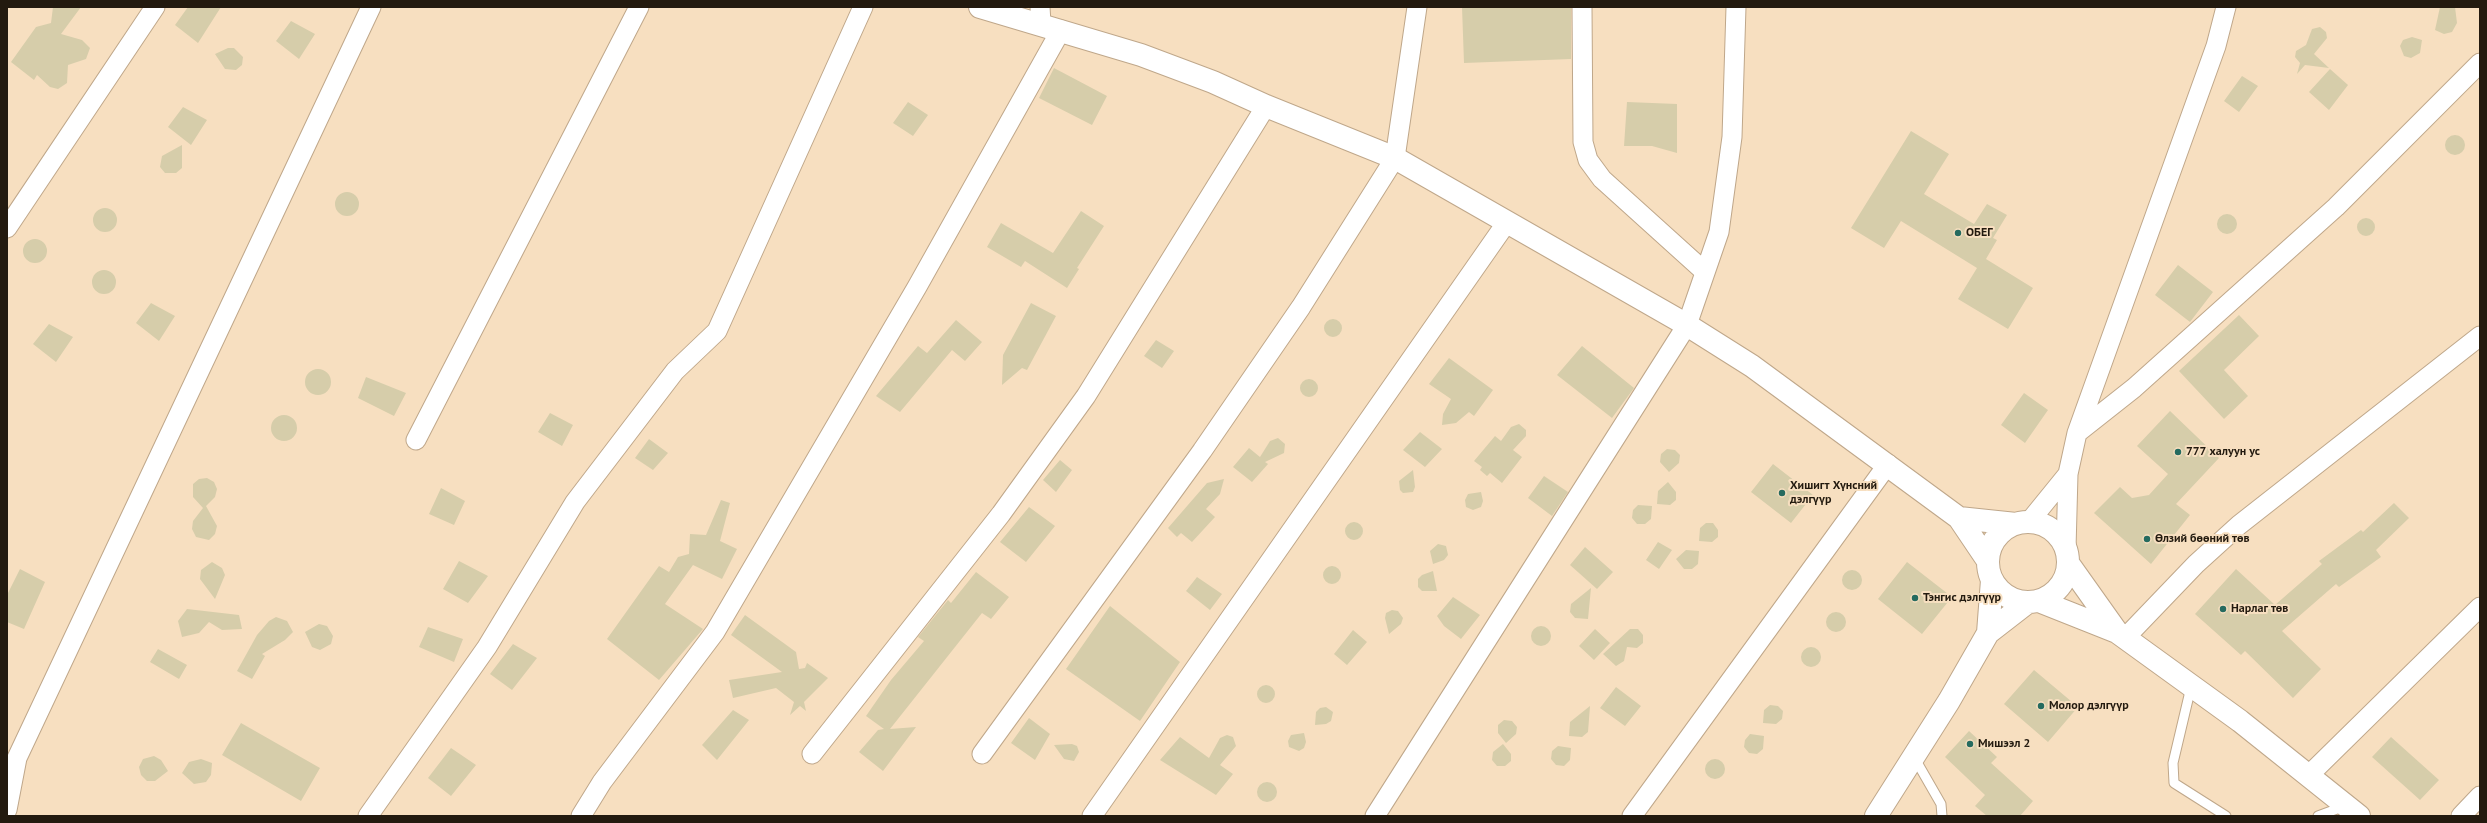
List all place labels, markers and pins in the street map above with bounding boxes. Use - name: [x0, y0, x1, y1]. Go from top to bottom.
- place label: ОБЕГ: [1966, 226, 1993, 240]
- marker: ОБЕГ: [1953, 228, 1963, 238]
- place label: 777 халуун ус: [2186, 445, 2260, 459]
- marker: 777 халуун ус: [2173, 447, 2183, 457]
- place label: Хишигт Хүнсний дэлгүүр: [1790, 479, 1877, 507]
- marker: Хишигт Хүнсний дэлгүүр: [1777, 488, 1787, 498]
- place label: Өлзий бөөний төв: [2155, 532, 2249, 546]
- marker: Өлзий бөөний төв: [2142, 534, 2152, 544]
- place label: Тэнгис дэлгүүр: [1923, 591, 2001, 605]
- marker: Тэнгис дэлгүүр: [1910, 593, 1920, 603]
- place label: Нарлаг төв: [2231, 602, 2288, 616]
- marker: Нарлаг төв: [2218, 604, 2228, 614]
- place label: Молор дэлгүүр: [2049, 699, 2129, 713]
- marker: Молор дэлгүүр: [2036, 701, 2046, 711]
- place label: Мишээл 2: [1978, 737, 2030, 751]
- marker: Мишээл 2: [1965, 739, 1975, 749]

